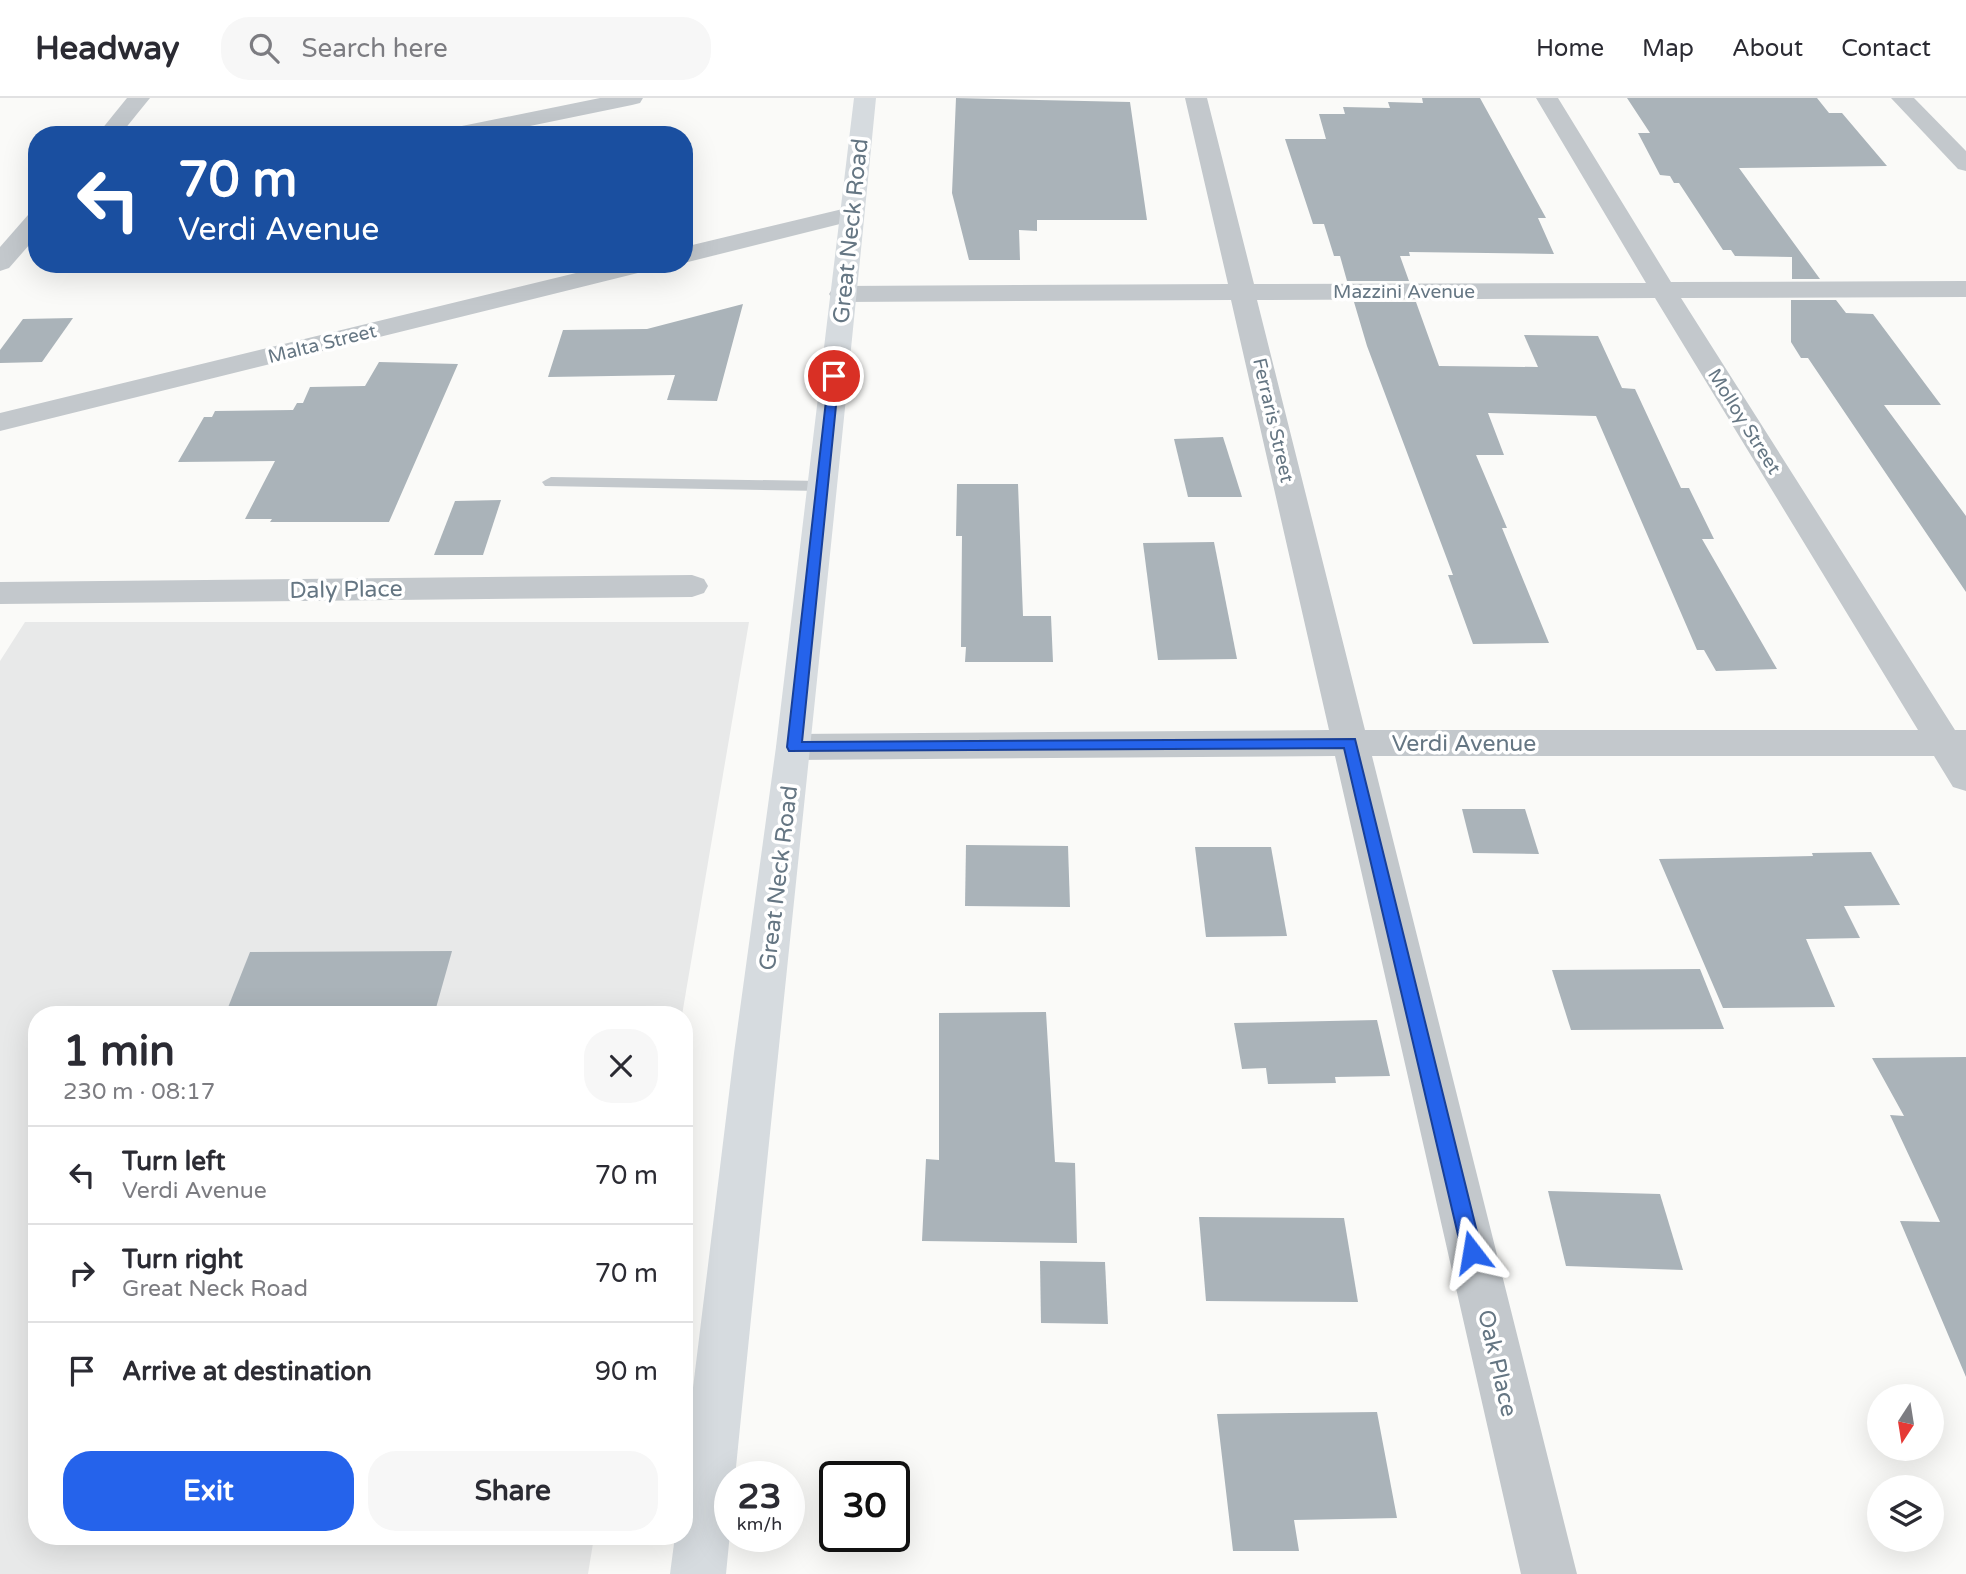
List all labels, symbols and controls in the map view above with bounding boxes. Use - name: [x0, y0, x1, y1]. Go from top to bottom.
- search box: [221, 17, 711, 80]
- text: Headway: [35, 29, 179, 68]
- icon: search: [245, 29, 283, 67]
- text: Search here: [301, 33, 448, 64]
- text: Home: [1536, 34, 1604, 63]
- text: Map: [1642, 34, 1694, 63]
- text: About: [1732, 34, 1803, 63]
- text: Contact: [1841, 34, 1931, 63]
- street label: Great Neck Road: [827, 137, 875, 325]
- text: 70 m: [178, 151, 297, 210]
- icon: left: [63, 154, 154, 245]
- text: Verdi Avenue: [178, 211, 379, 249]
- street label: Mazzini Avenue: [1333, 281, 1475, 303]
- street label: Malta Street: [266, 320, 379, 368]
- pin: [804, 346, 864, 406]
- street label: Ferraris Street: [1248, 356, 1298, 485]
- icon: arrive: [815, 357, 853, 395]
- street label: Molloy Street: [1703, 365, 1785, 478]
- street label: Daly Place: [289, 575, 403, 605]
- street label: Verdi Avenue: [1392, 730, 1536, 758]
- street label: Great Neck Road: [754, 784, 804, 972]
- text: 1 min: [63, 1026, 175, 1077]
- button: close: [584, 1029, 658, 1103]
- text: 230 m · 08:17: [63, 1078, 215, 1106]
- text: Turn left: [122, 1146, 225, 1177]
- icon: left: [63, 1156, 101, 1194]
- text: 70 m: [595, 1160, 658, 1191]
- text: Verdi Avenue: [122, 1177, 267, 1205]
- position arrow: [1435, 1215, 1509, 1289]
- text: Turn right: [122, 1244, 243, 1275]
- icon: right: [63, 1254, 101, 1292]
- text: 70 m: [595, 1258, 658, 1289]
- text: Great Neck Road: [122, 1275, 308, 1303]
- street label: Oak Place: [1471, 1307, 1523, 1420]
- icon: arrive: [63, 1352, 101, 1390]
- text: Arrive at destination: [122, 1356, 372, 1387]
- text: 90 m: [595, 1356, 658, 1387]
- north arrow: [1867, 1384, 1944, 1461]
- map controls: [1867, 1384, 1944, 1552]
- button: Exit: [63, 1451, 354, 1531]
- button: Share: [368, 1451, 658, 1531]
- speed limit sign: 30: [819, 1461, 910, 1552]
- button: layers: [1867, 1475, 1944, 1552]
- text: 23: [738, 1476, 781, 1518]
- text: km/h: [737, 1513, 782, 1535]

